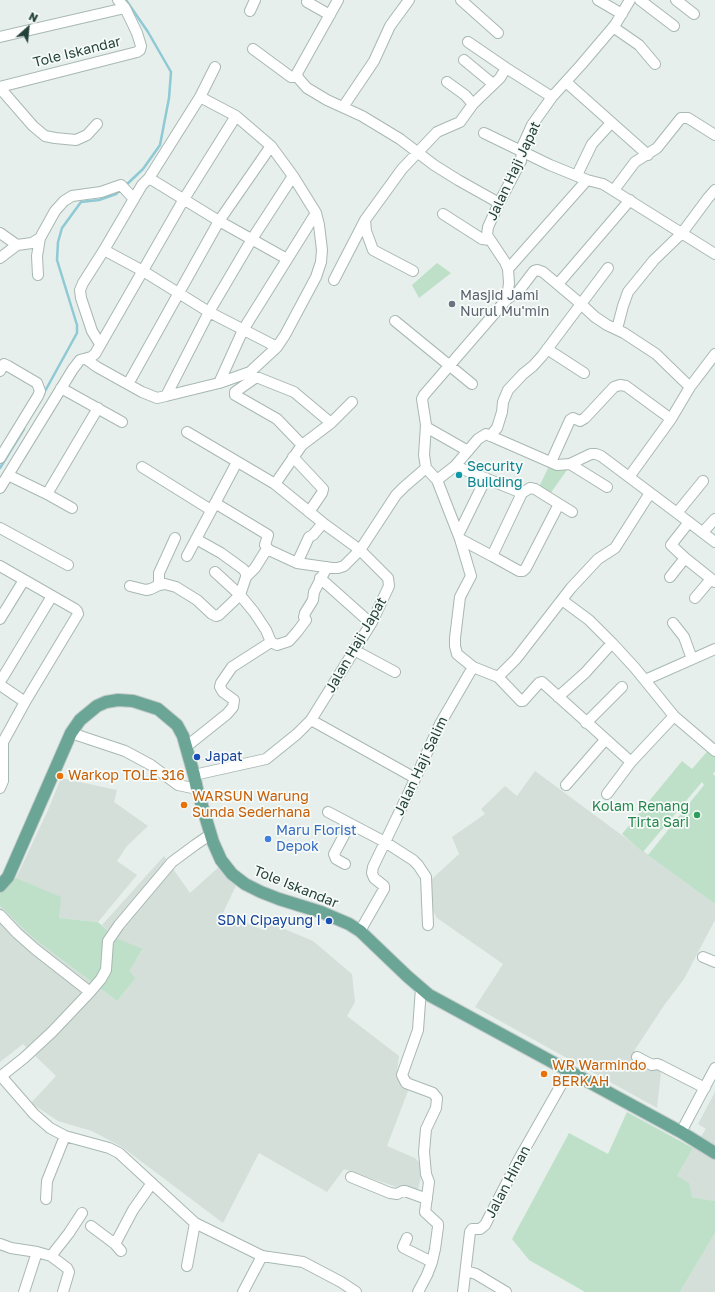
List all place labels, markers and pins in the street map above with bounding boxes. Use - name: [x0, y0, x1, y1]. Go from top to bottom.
- place label: Masjid Jami Nurul Mu'min: [460, 288, 549, 320]
- marker: Masjid Jami Nurul Mu'min: [447, 299, 457, 309]
- place label: Security Building: [467, 459, 523, 492]
- marker: Security Building: [454, 470, 464, 480]
- place label: Japat: [205, 749, 243, 765]
- marker: Japat: [192, 752, 202, 762]
- place label: Warkop TOLE 316: [68, 768, 185, 784]
- marker: Warkop TOLE 316: [55, 771, 65, 781]
- place label: WARSUN Warung Sunda Sederhana: [192, 789, 310, 822]
- place label: Kolam Renang Tirta Sari: [592, 799, 689, 832]
- marker: WARSUN Warung Sunda Sederhana: [179, 800, 189, 810]
- marker: Kolam Renang Tirta Sari: [692, 810, 702, 820]
- place label: Maru Florist Depok: [276, 823, 357, 856]
- marker: Maru Florist Depok: [263, 834, 273, 844]
- place label: SDN Cipayung I: [217, 913, 321, 929]
- marker: SDN Cipayung I: [324, 916, 334, 926]
- place label: WR Warmindo BERKAH: [552, 1058, 646, 1090]
- marker: WR Warmindo BERKAH: [539, 1069, 549, 1079]

